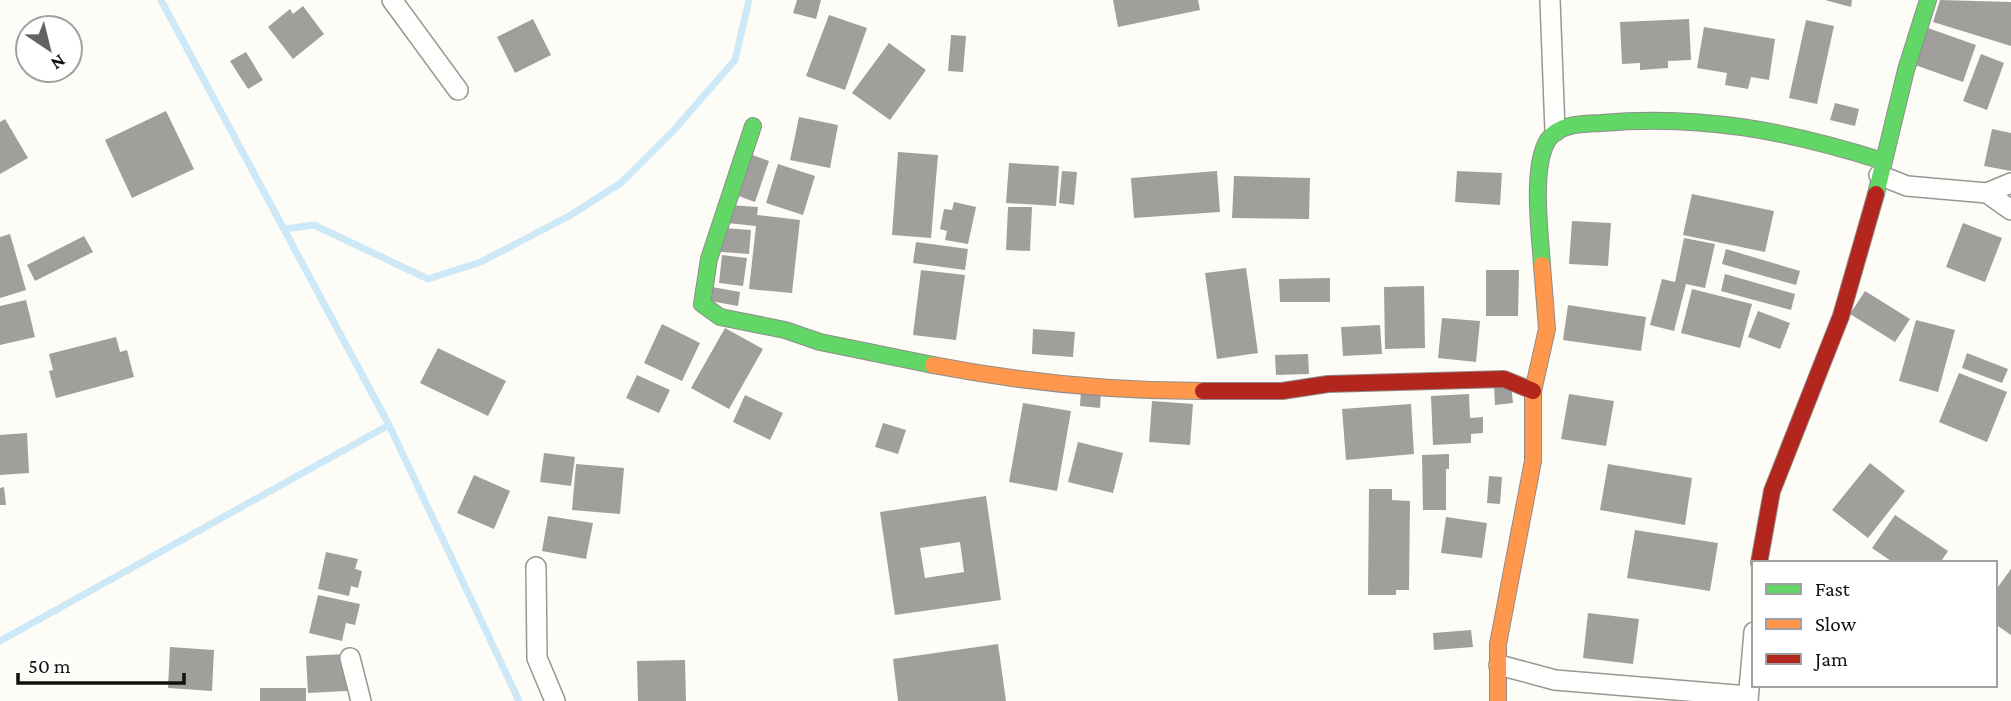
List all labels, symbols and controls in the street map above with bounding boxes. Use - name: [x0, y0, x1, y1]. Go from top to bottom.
- north arrow: [14, 14, 84, 84]
- text: N: [47, 50, 70, 75]
- legend: [1752, 561, 1997, 687]
- text: Fast: [1815, 577, 1851, 601]
- text: Slow: [1815, 612, 1857, 636]
- scale bar: [18, 642, 184, 686]
- text: Jam: [1813, 647, 1848, 671]
- text: 50 m: [28, 654, 71, 678]

